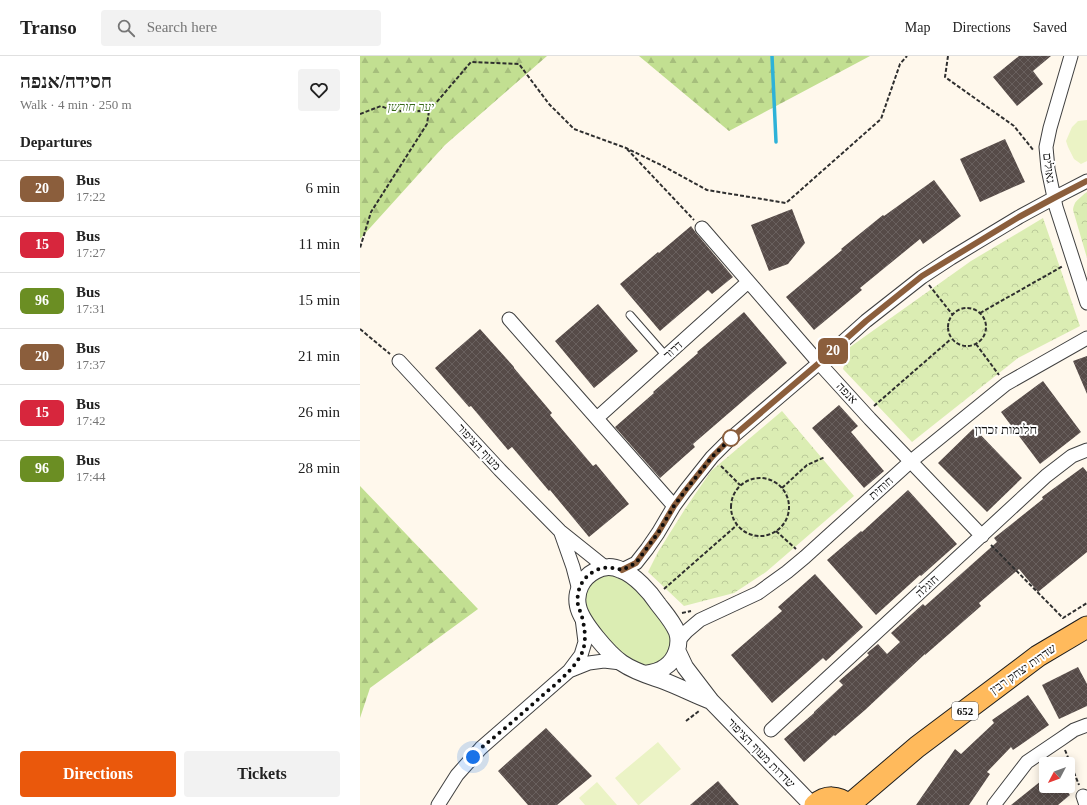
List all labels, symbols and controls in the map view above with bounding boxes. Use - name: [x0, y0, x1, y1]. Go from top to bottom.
- search box: [101, 10, 381, 46]
- text: Transo: [20, 17, 77, 38]
- icon: search: [115, 17, 137, 39]
- text: Search here: [147, 19, 217, 35]
- text: Map: [905, 20, 930, 35]
- text: Directions: [952, 20, 1011, 35]
- text: Saved: [1033, 20, 1067, 35]
- button: heart: [298, 69, 340, 111]
- text: חסידה/אנפה: [20, 71, 112, 92]
- text: Walk · 4 min · 250 m: [20, 97, 132, 112]
- park label: יער חורשן: [388, 100, 434, 114]
- text: Departures: [20, 134, 92, 150]
- street label: גאולים: [1040, 152, 1058, 184]
- text: Bus: [76, 172, 100, 188]
- text: 6 min: [305, 180, 340, 196]
- text: 20: [35, 181, 49, 196]
- text: 17:22: [76, 189, 106, 204]
- text: Bus: [76, 228, 100, 244]
- text: 11 min: [298, 236, 340, 252]
- text: 15: [35, 237, 49, 252]
- text: 17:27: [76, 245, 106, 260]
- text: Bus: [76, 284, 100, 300]
- text: 15 min: [298, 292, 340, 308]
- text: 96: [35, 293, 49, 308]
- text: 17:31: [76, 301, 106, 316]
- street label: דרור: [661, 338, 686, 362]
- line badge: 20: [815, 338, 851, 364]
- text: Bus: [76, 340, 100, 356]
- text: 20: [826, 343, 840, 358]
- text: 21 min: [298, 348, 340, 364]
- text: 20: [35, 349, 49, 364]
- text: 17:37: [76, 357, 106, 372]
- street label: אנפה: [834, 379, 860, 407]
- text: Bus: [76, 396, 100, 412]
- text: 26 min: [298, 404, 340, 420]
- text: 15: [35, 405, 49, 420]
- text: 17:42: [76, 413, 106, 428]
- street label: מעוף הציפור: [454, 421, 504, 473]
- district label: חלומות זכרון: [975, 422, 1037, 437]
- unlabelled marker: [722, 429, 740, 447]
- text: Bus: [76, 452, 100, 468]
- text: 28 min: [298, 460, 340, 476]
- text: 96: [35, 461, 49, 476]
- text: 17:44: [76, 469, 106, 484]
- street label: חוחית: [866, 474, 896, 502]
- street label: חוגלה: [912, 572, 942, 600]
- street label: שדרות יצחק רבין: [987, 641, 1059, 697]
- road number: 652: [952, 702, 978, 720]
- street label: שדרות מעוף הציפור: [724, 715, 798, 791]
- your location: [463, 747, 483, 767]
- button: Directions: [20, 751, 176, 797]
- button: Tickets: [184, 751, 340, 797]
- north arrow: [1039, 757, 1075, 793]
- map controls: [1039, 757, 1075, 793]

